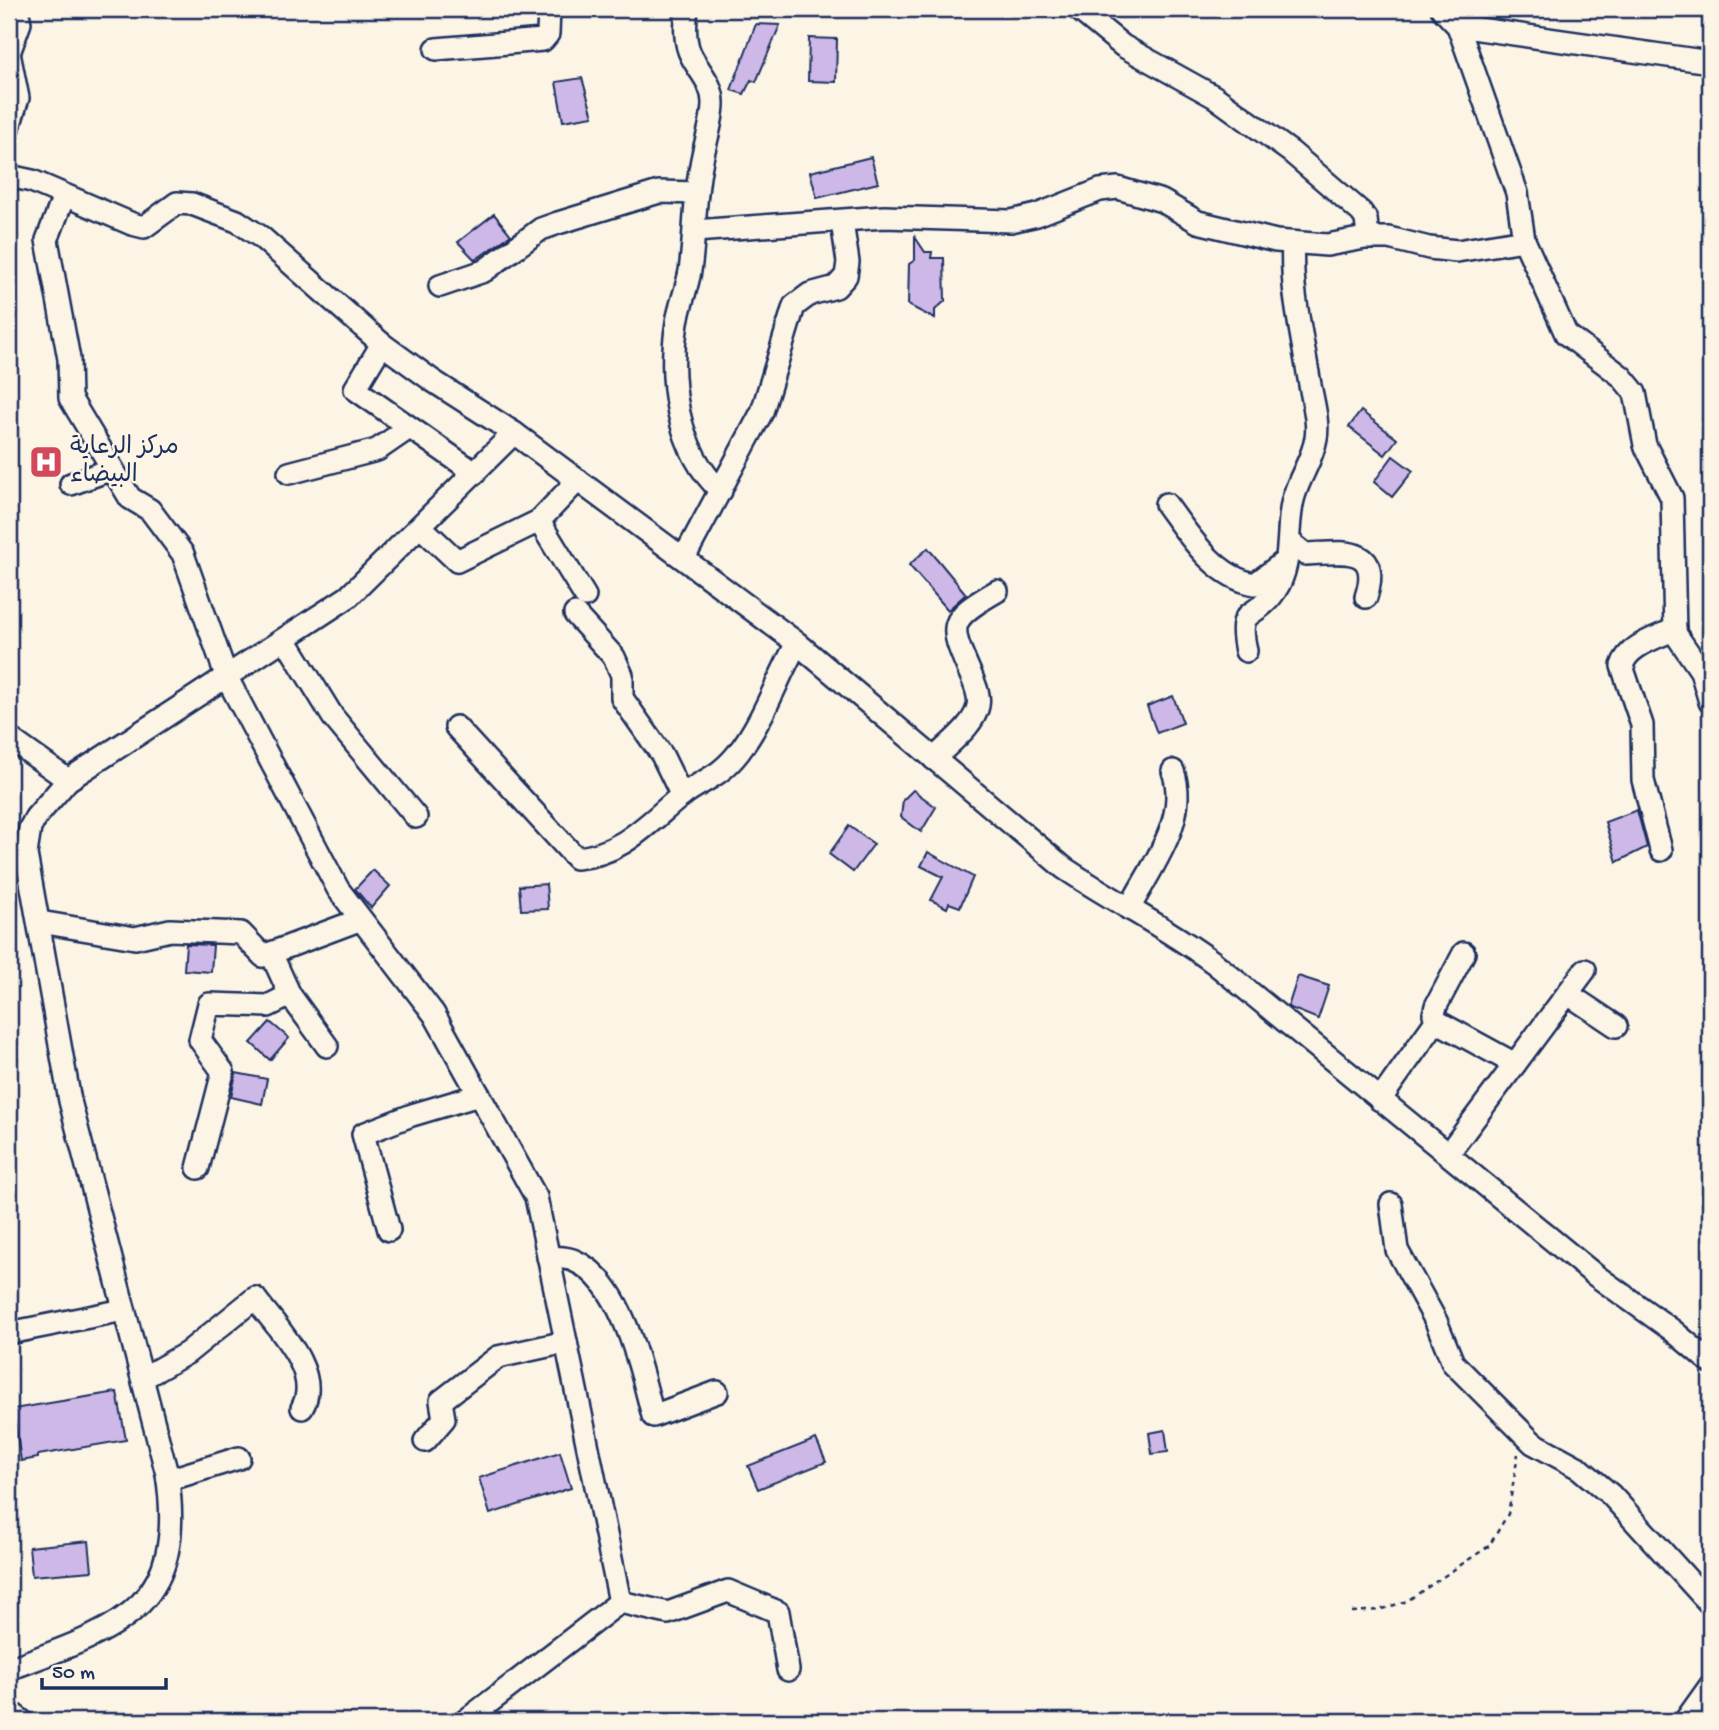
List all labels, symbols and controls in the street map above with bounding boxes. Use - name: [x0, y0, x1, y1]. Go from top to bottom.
- place label: مركز الرعاية البيضاء: [70, 434, 179, 491]
- hospital icon: مركز الرعاية البيضاء: [27, 443, 65, 481]
- scale bar: [42, 1646, 166, 1690]
- text: 50 m: [52, 1662, 95, 1687]

